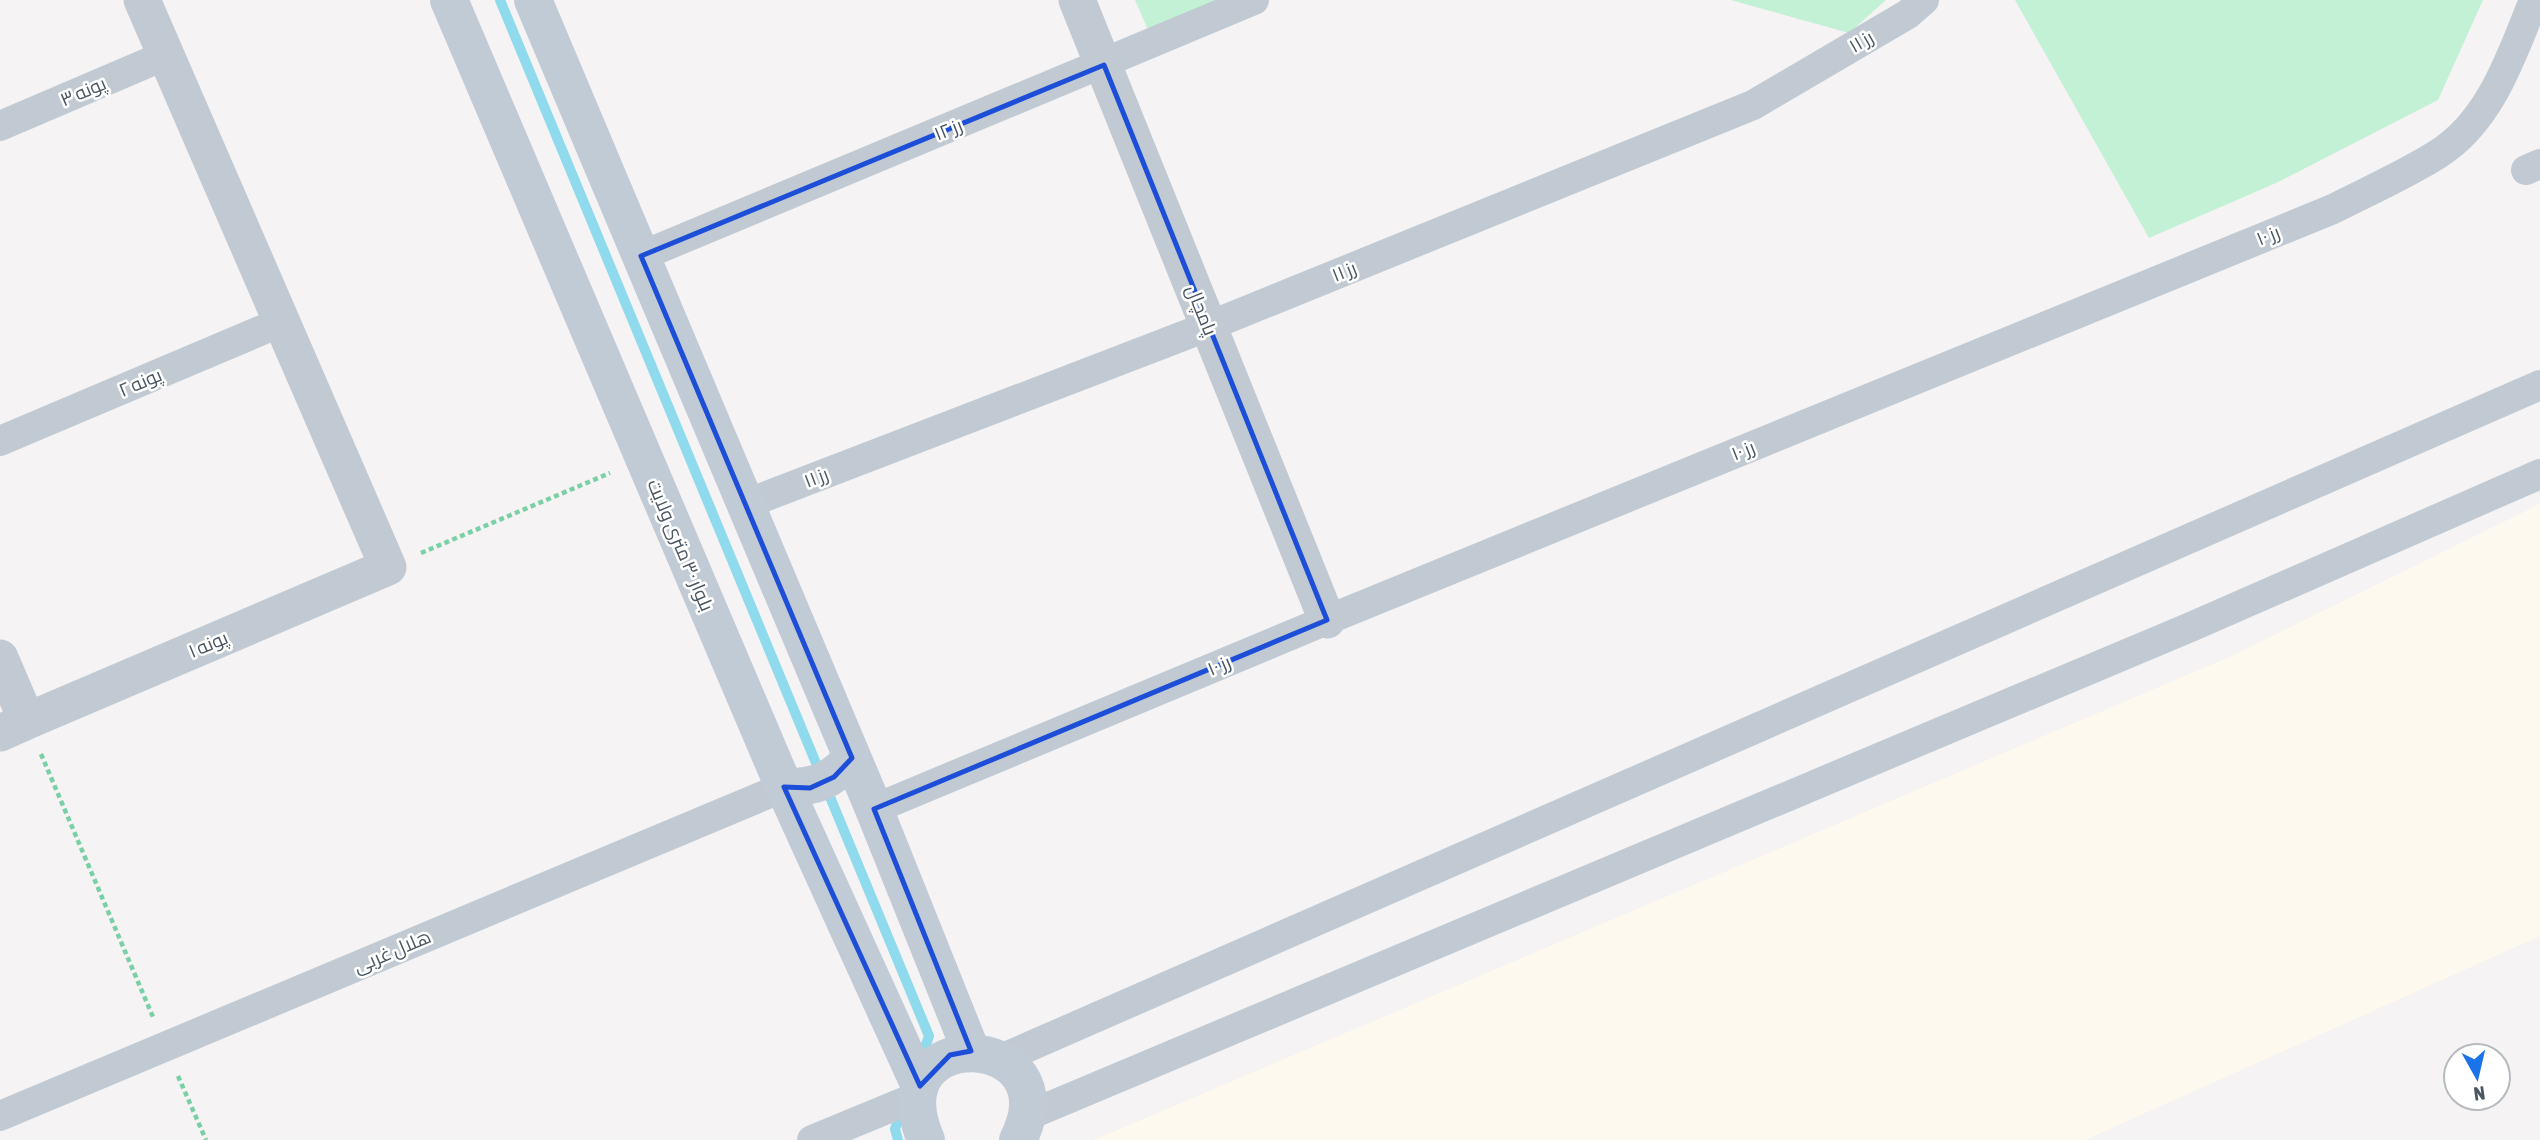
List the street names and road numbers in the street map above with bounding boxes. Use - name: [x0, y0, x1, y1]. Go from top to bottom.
- street label: رز ۱۱: [1845, 25, 1878, 57]
- street label: پونه ۳: [57, 72, 110, 112]
- street label: رز ۱۲: [931, 113, 966, 145]
- street label: رز ۱۰: [2253, 220, 2283, 250]
- street label: رز ۱۱: [1329, 256, 1360, 287]
- street label: پامچال: [1180, 281, 1222, 339]
- street label: پونه ۲: [115, 363, 166, 403]
- street label: رز ۱۰: [1728, 435, 1758, 465]
- street label: رز ۱۱: [801, 462, 832, 493]
- street label: بلوار ۳۰ متری ولایت: [642, 476, 719, 615]
- street label: پونه ۱: [185, 626, 232, 664]
- street label: رز ۱۰: [1204, 650, 1234, 681]
- street label: هلال غربی: [350, 925, 434, 978]

